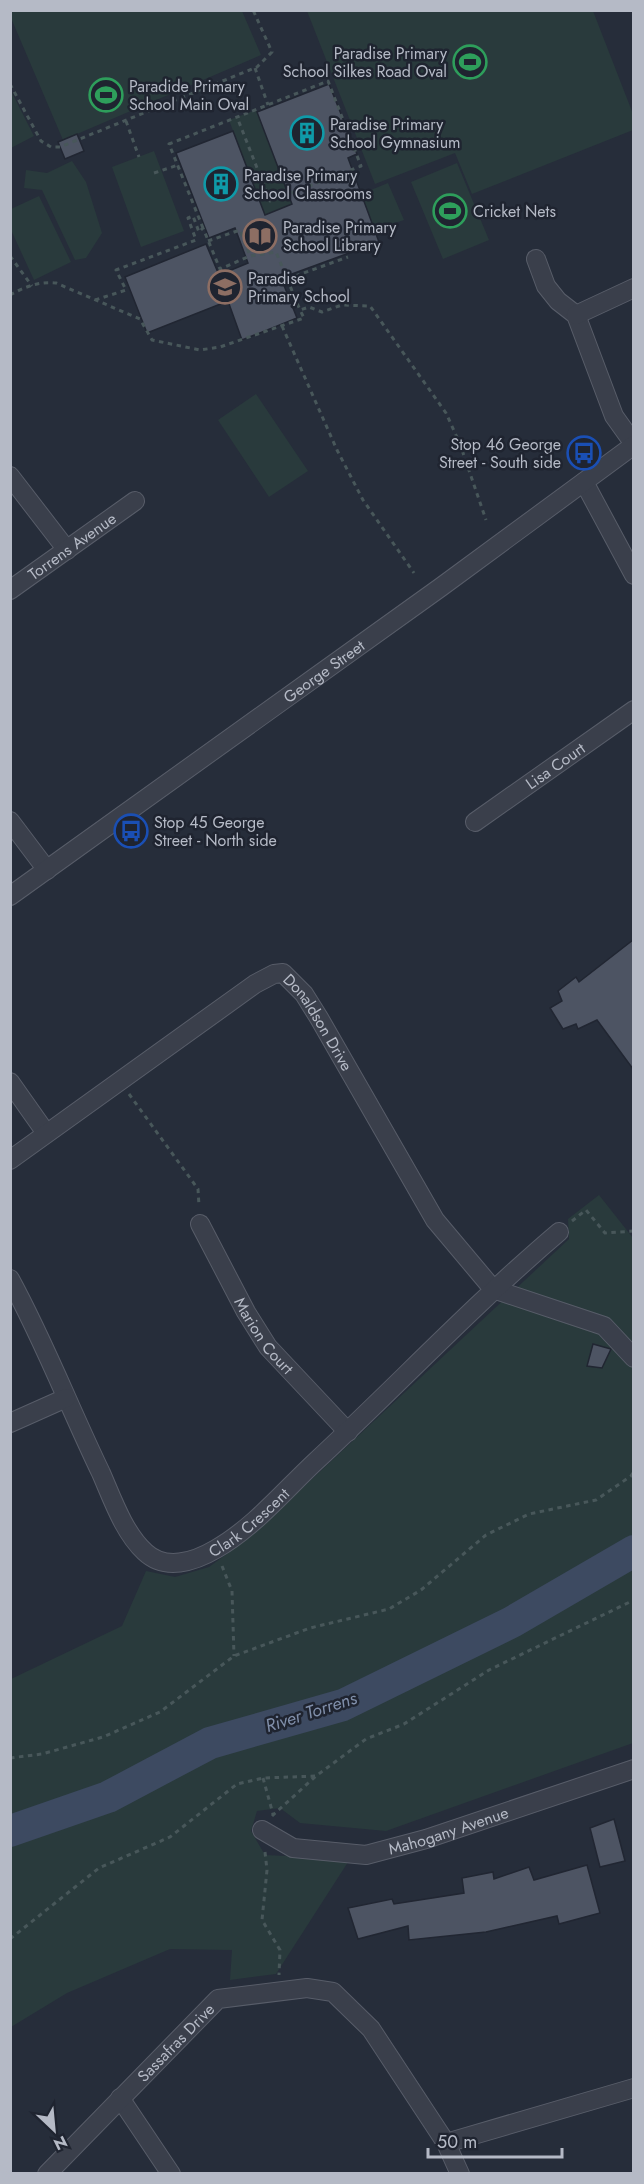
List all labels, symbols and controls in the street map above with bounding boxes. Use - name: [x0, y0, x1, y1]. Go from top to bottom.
- place label: Paradise Primary School Silkes Road Oval: [283, 42, 448, 83]
- sports icon: Paradise Primary School Silkes Road Oval: [452, 44, 488, 80]
- place label: Paradide Primary School Main Oval: [129, 75, 249, 116]
- sports icon: Paradide Primary School Main Oval: [88, 77, 124, 113]
- place label: Paradise Primary School Gymnasium: [330, 113, 461, 154]
- building icon: Paradise Primary School Gymnasium: [289, 115, 325, 151]
- place label: Paradise Primary School Classrooms: [244, 164, 372, 205]
- building icon: Paradise Primary School Classrooms: [203, 166, 239, 202]
- sports icon: Cricket Nets: [432, 193, 468, 229]
- place label: Cricket Nets: [473, 200, 556, 223]
- place label: Paradise Primary School Library: [283, 216, 397, 257]
- library icon: Paradise Primary School Library: [242, 218, 278, 254]
- place label: Paradise Primary School: [248, 267, 350, 308]
- school or university icon: Paradise Primary School: [207, 269, 243, 305]
- place label: Stop 46 George Street - South side: [439, 433, 561, 474]
- bus stop icon: Stop 46 George Street - South side: [566, 435, 602, 471]
- street label: Torrens Avenue: [23, 507, 121, 585]
- street label: George Street: [278, 634, 369, 708]
- street label: Lisa Court: [521, 737, 590, 794]
- place label: Stop 45 George Street - North side: [154, 811, 277, 852]
- bus stop icon: Stop 45 George Street - North side: [113, 813, 149, 849]
- street label: Donaldson Drive: [278, 968, 358, 1075]
- street label: Marion Court: [229, 1293, 299, 1379]
- street label: Clark Crescent: [204, 1482, 294, 1563]
- water label: River Torrens: [262, 1685, 361, 1739]
- street label: Mahogany Avenue: [386, 1801, 511, 1860]
- street label: Sassafras Drive: [132, 1998, 219, 2087]
- north arrow: [24, 2100, 84, 2160]
- scale bar: [428, 2121, 562, 2159]
- text: 50 m: [437, 2129, 477, 2155]
- text: N: [50, 2130, 71, 2156]

